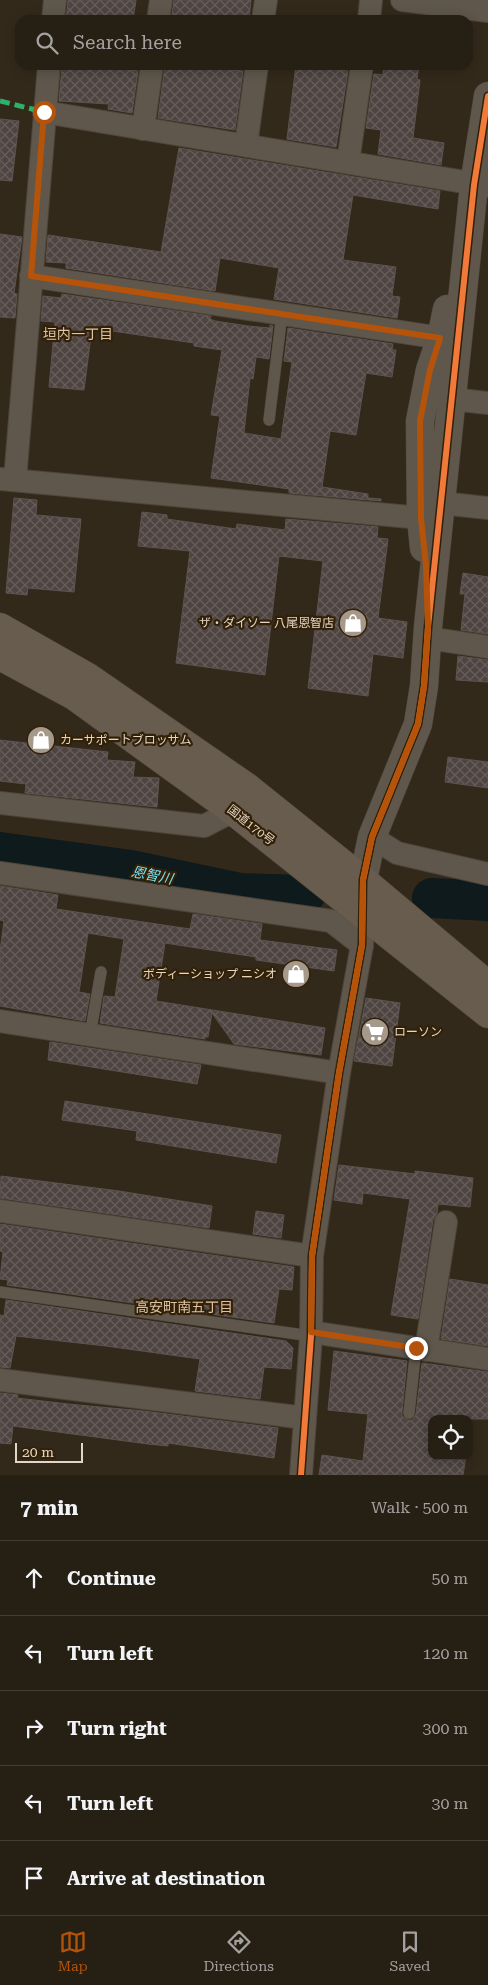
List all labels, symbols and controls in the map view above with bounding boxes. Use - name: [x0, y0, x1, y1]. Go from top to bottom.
- search box: [15, 15, 473, 70]
- icon: search: [33, 29, 61, 57]
- text: Search here: [73, 31, 182, 54]
- route start: [33, 101, 56, 124]
- district label: 垣内一丁目: [43, 326, 113, 342]
- shop icon: ザ・ダイソー 八尾恩智店: [338, 608, 368, 638]
- place label: ザ・ダイソー 八尾恩智店: [199, 616, 334, 630]
- shop icon: カーサポートブロッサム: [26, 725, 56, 755]
- place label: カーサポートブロッサム: [60, 733, 192, 747]
- street label: 国道170号: [225, 802, 277, 848]
- water label: 恩智川: [130, 863, 176, 887]
- shop icon: ボディーショップ ニシオ: [281, 959, 311, 989]
- place label: ボディーショップ ニシオ: [143, 967, 277, 981]
- supermarket icon: ローソン: [360, 1017, 390, 1047]
- place label: ローソン: [394, 1025, 442, 1039]
- district label: 高安町南五丁目: [135, 1299, 233, 1315]
- route end: [405, 1337, 428, 1360]
- map controls: [428, 1415, 473, 1460]
- button: locate: [428, 1415, 473, 1460]
- scale bar: [15, 1440, 82, 1463]
- text: 20 m: [22, 1444, 54, 1460]
- text: 7 min: [20, 1496, 78, 1520]
- text: Walk · 500 m: [371, 1498, 468, 1517]
- icon: ahead: [20, 1564, 48, 1592]
- text: Continue: [67, 1567, 156, 1590]
- text: 50 m: [431, 1569, 468, 1588]
- icon: left: [20, 1639, 48, 1667]
- text: Turn left: [67, 1642, 153, 1665]
- text: 120 m: [422, 1644, 468, 1663]
- icon: right: [20, 1714, 48, 1742]
- text: Turn right: [67, 1717, 167, 1740]
- text: 300 m: [422, 1719, 468, 1738]
- icon: left: [20, 1789, 48, 1817]
- text: Turn left: [67, 1792, 153, 1815]
- text: 30 m: [431, 1794, 468, 1813]
- icon: arrive: [20, 1864, 48, 1892]
- text: Arrive at destination: [67, 1867, 265, 1890]
- tab: Map: [58, 1928, 88, 1974]
- tab: Directions: [203, 1928, 274, 1974]
- tab: Saved: [390, 1928, 430, 1974]

